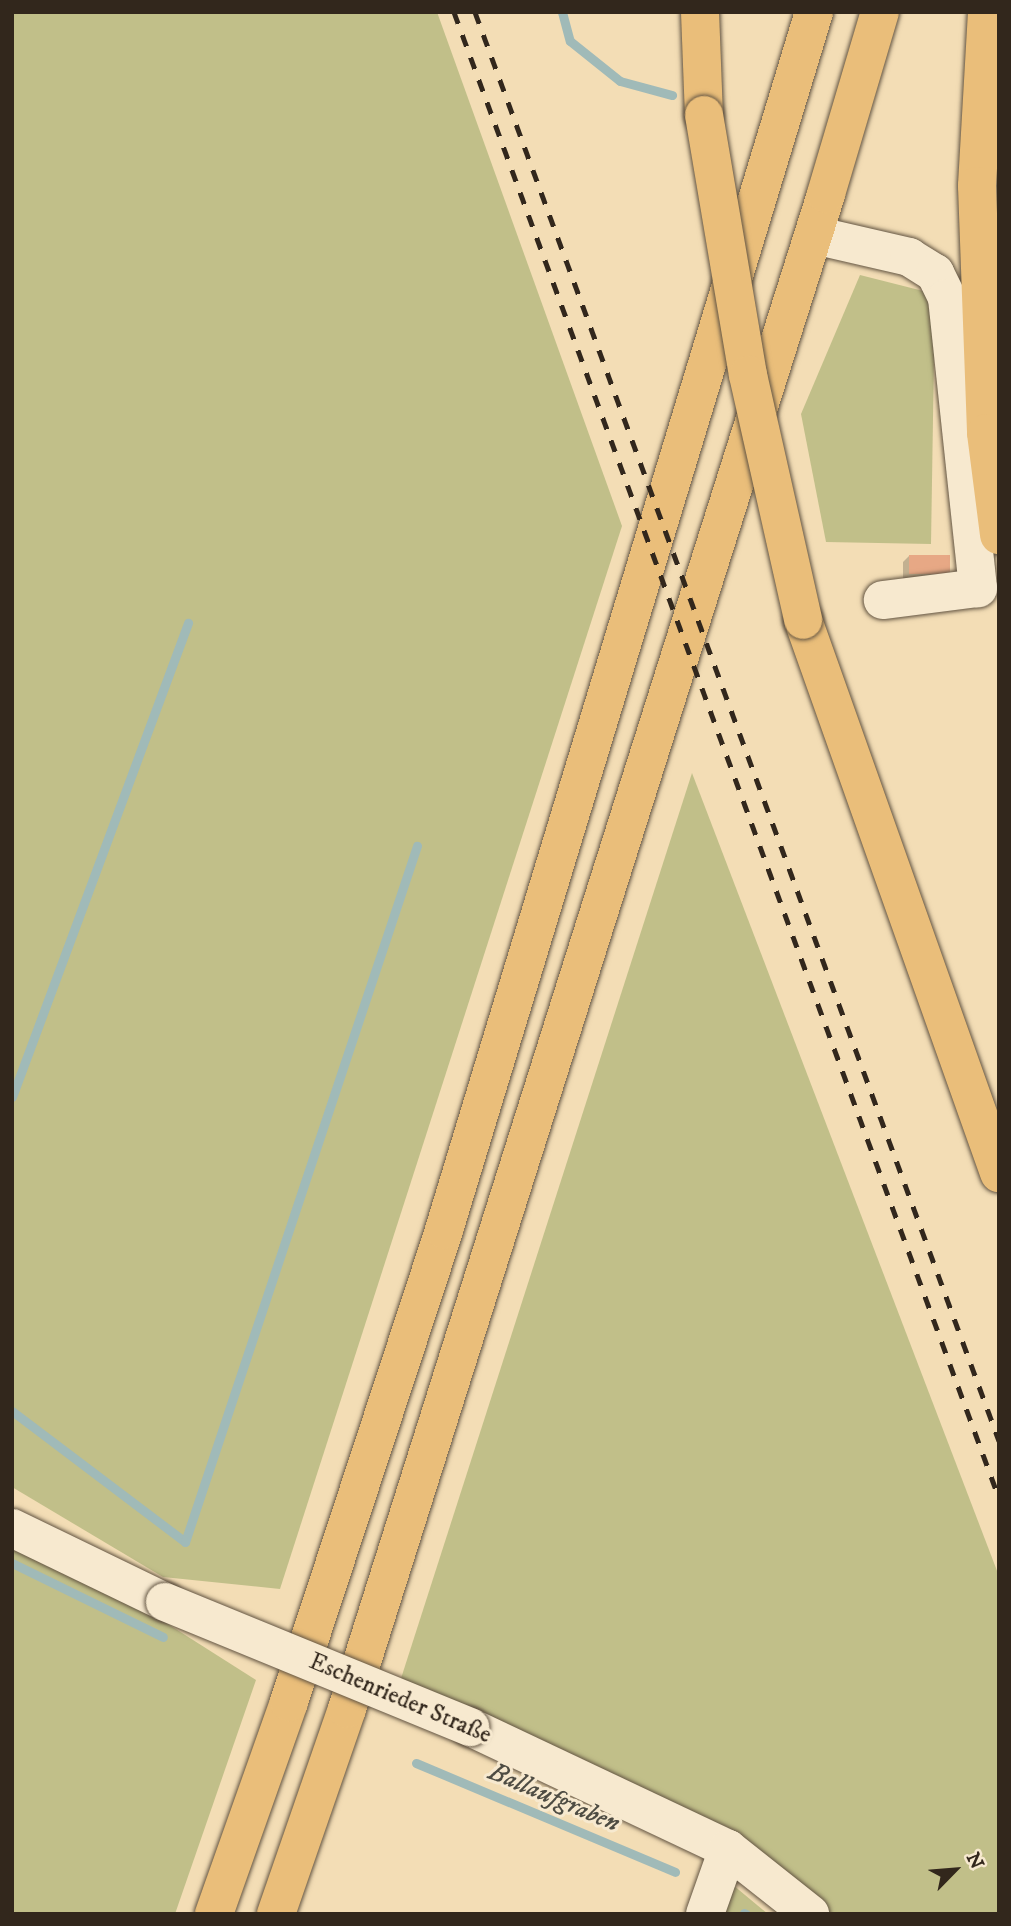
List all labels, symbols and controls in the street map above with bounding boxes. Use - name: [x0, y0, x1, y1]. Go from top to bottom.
- street label: Eschenrieder Straße: [305, 1648, 495, 1750]
- water label: Ballaufgraben: [484, 1756, 624, 1840]
- north arrow: [920, 1835, 990, 1905]
- text: N: [961, 1849, 988, 1873]

